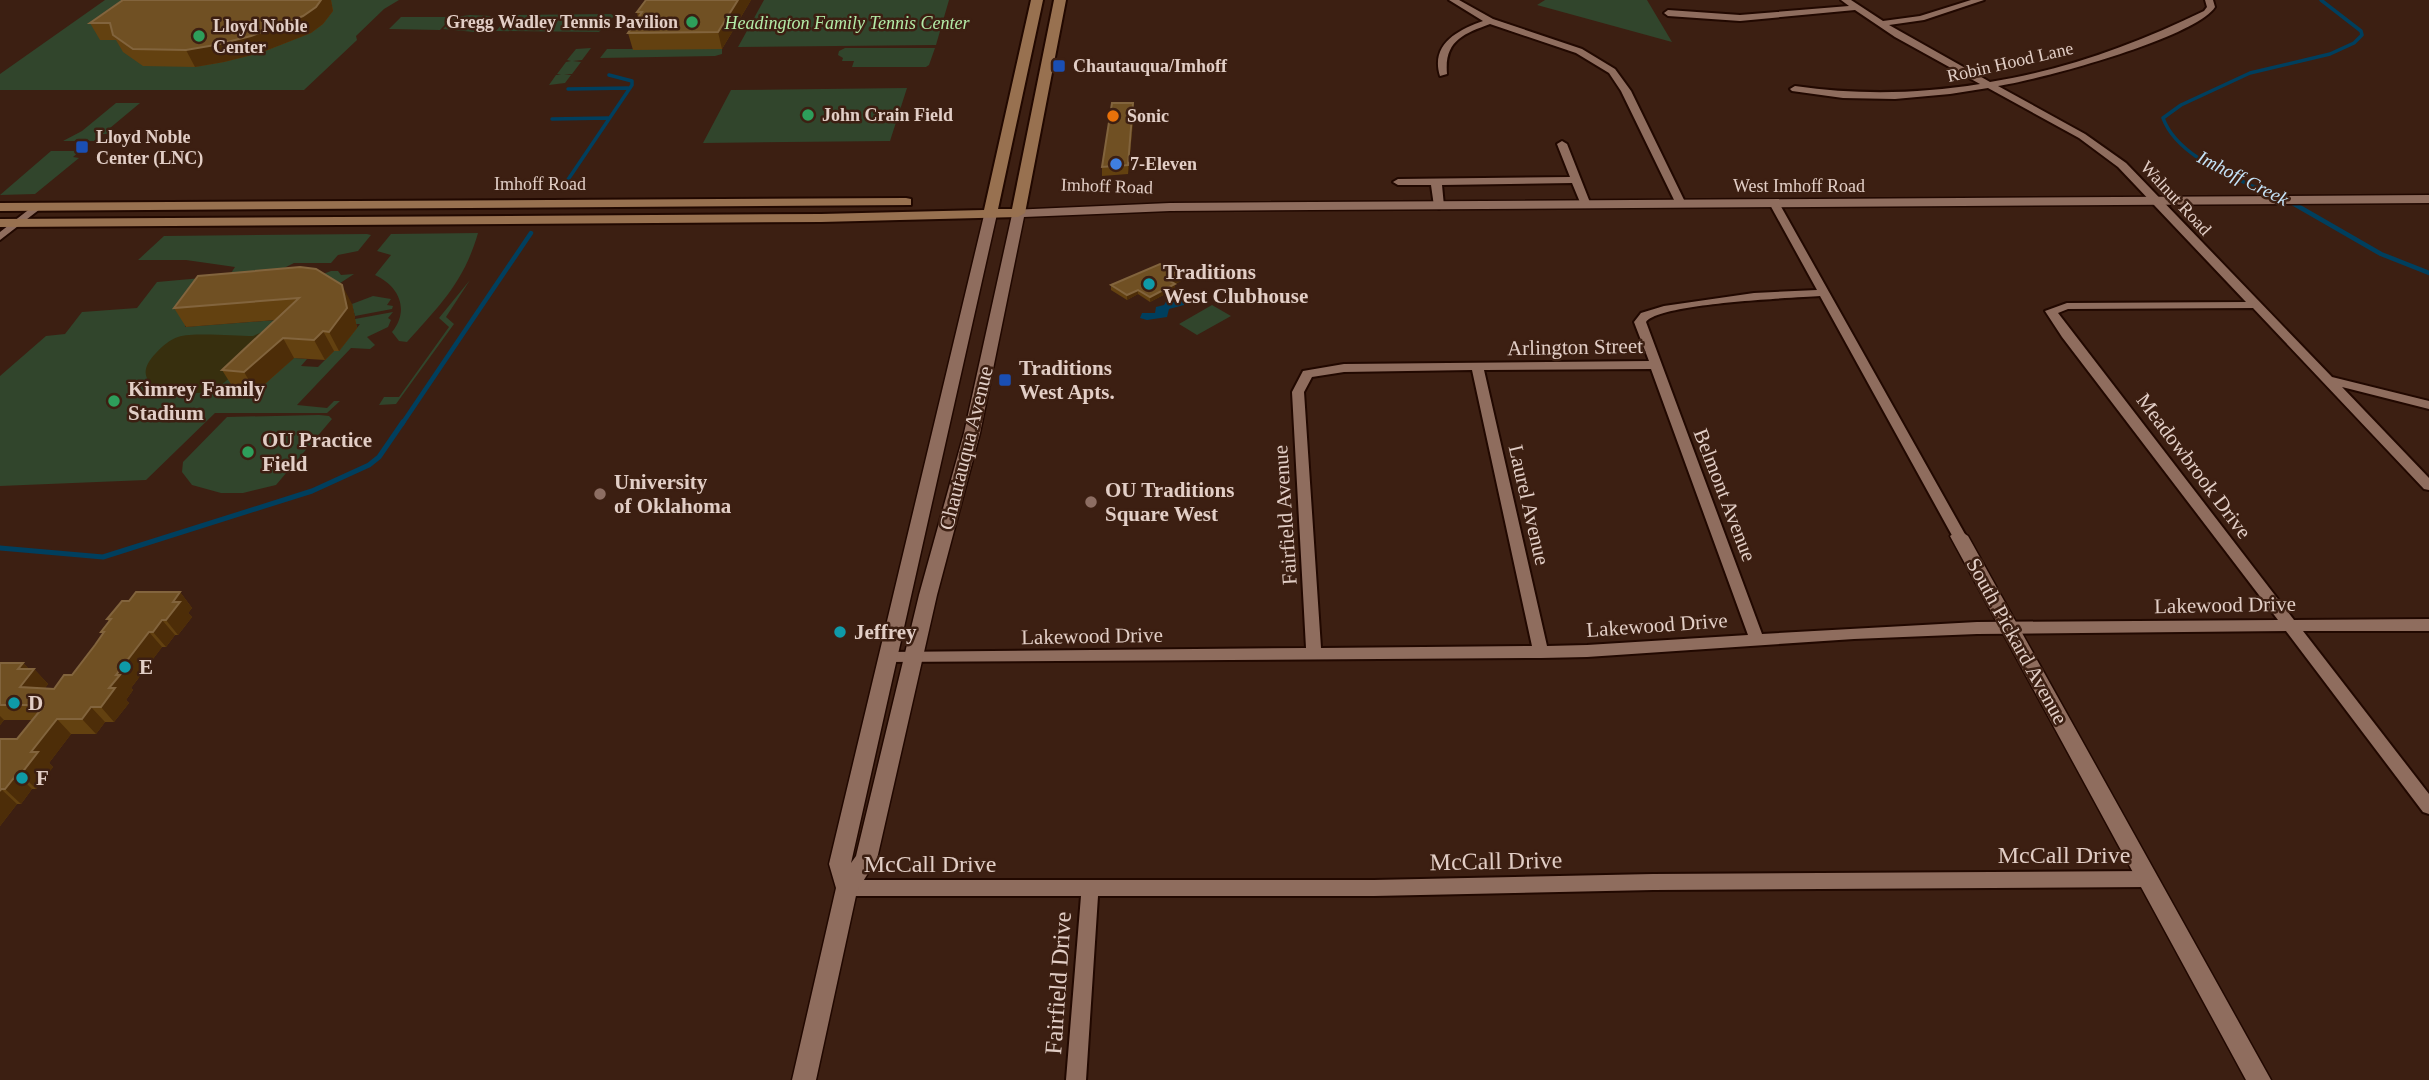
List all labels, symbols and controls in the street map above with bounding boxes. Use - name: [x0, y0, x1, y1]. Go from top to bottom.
- place label: Gregg Wadley Tennis Pavilion: [446, 12, 678, 32]
- park label: Headington Family Tennis Center: [724, 13, 970, 33]
- marker: Gregg Wadley Tennis Pavilion: [684, 14, 700, 30]
- place label: Lloyd Noble Center: [213, 16, 308, 57]
- marker: Lloyd Noble Center: [191, 28, 207, 44]
- street label: Robin Hood Lane: [1945, 38, 2075, 86]
- place label: Chautauqua/Imhoff: [1073, 56, 1228, 76]
- marker: Chautauqua/Imhoff: [1051, 58, 1067, 74]
- place label: John Crain Field: [822, 105, 953, 125]
- place label: Sonic: [1127, 106, 1169, 126]
- marker: John Crain Field: [800, 107, 816, 123]
- marker: Sonic: [1105, 108, 1121, 124]
- place label: Lloyd Noble Center (LNC): [96, 127, 203, 169]
- marker: Lloyd Noble Center (LNC): [74, 139, 90, 155]
- water label: Imhoff Creek: [2193, 146, 2292, 210]
- place label: 7-Eleven: [1130, 154, 1197, 174]
- marker: 7-Eleven: [1108, 156, 1124, 172]
- street label: Walnut Road: [2137, 157, 2215, 239]
- street label: Imhoff Road: [494, 174, 586, 194]
- street label: Imhoff Road: [1061, 174, 1153, 198]
- street label: West Imhoff Road: [1733, 176, 1865, 196]
- place label: Traditions West Clubhouse: [1163, 260, 1308, 308]
- marker: Traditions West Clubhouse: [1141, 276, 1157, 292]
- street label: Arlington Street: [1507, 334, 1643, 360]
- place label: Traditions West Apts.: [1019, 356, 1115, 404]
- street label: Chautauqua Avenue: [934, 364, 998, 532]
- marker: Traditions West Apts.: [997, 372, 1013, 388]
- place label: Kimrey Family Stadium: [128, 377, 265, 425]
- street label: Meadowbrook Drive: [2132, 389, 2256, 543]
- marker: Kimrey Family Stadium: [106, 393, 122, 409]
- street label: Belmont Avenue: [1689, 425, 1761, 565]
- place label: OU Practice Field: [262, 428, 372, 476]
- street label: Laurel Avenue: [1504, 443, 1554, 567]
- marker: OU Practice Field: [240, 444, 256, 460]
- street label: Fairfield Avenue: [1268, 444, 1302, 586]
- place label: University of Oklahoma: [614, 470, 732, 518]
- place label: OU Traditions Square West: [1105, 478, 1234, 526]
- marker: University of Oklahoma: [592, 486, 608, 502]
- marker: OU Traditions Square West: [1083, 494, 1099, 510]
- street label: South Pickard Avenue: [1961, 554, 2073, 728]
- street label: Lakewood Drive: [2154, 592, 2296, 618]
- street label: Lakewood Drive: [1585, 608, 1729, 642]
- place label: Jeffrey: [854, 620, 917, 644]
- street label: Lakewood Drive: [1021, 623, 1163, 649]
- marker: Jeffrey: [832, 624, 848, 640]
- place label: E: [139, 655, 153, 679]
- marker: E: [117, 659, 133, 675]
- place label: D: [28, 691, 43, 715]
- marker: D: [6, 695, 22, 711]
- place label: F: [36, 766, 49, 790]
- marker: F: [14, 770, 30, 786]
- street label: McCall Drive: [1998, 842, 2130, 868]
- street label: McCall Drive: [1429, 847, 1563, 875]
- street label: McCall Drive: [864, 851, 996, 877]
- street label: Fairfield Drive: [1040, 911, 1076, 1055]

